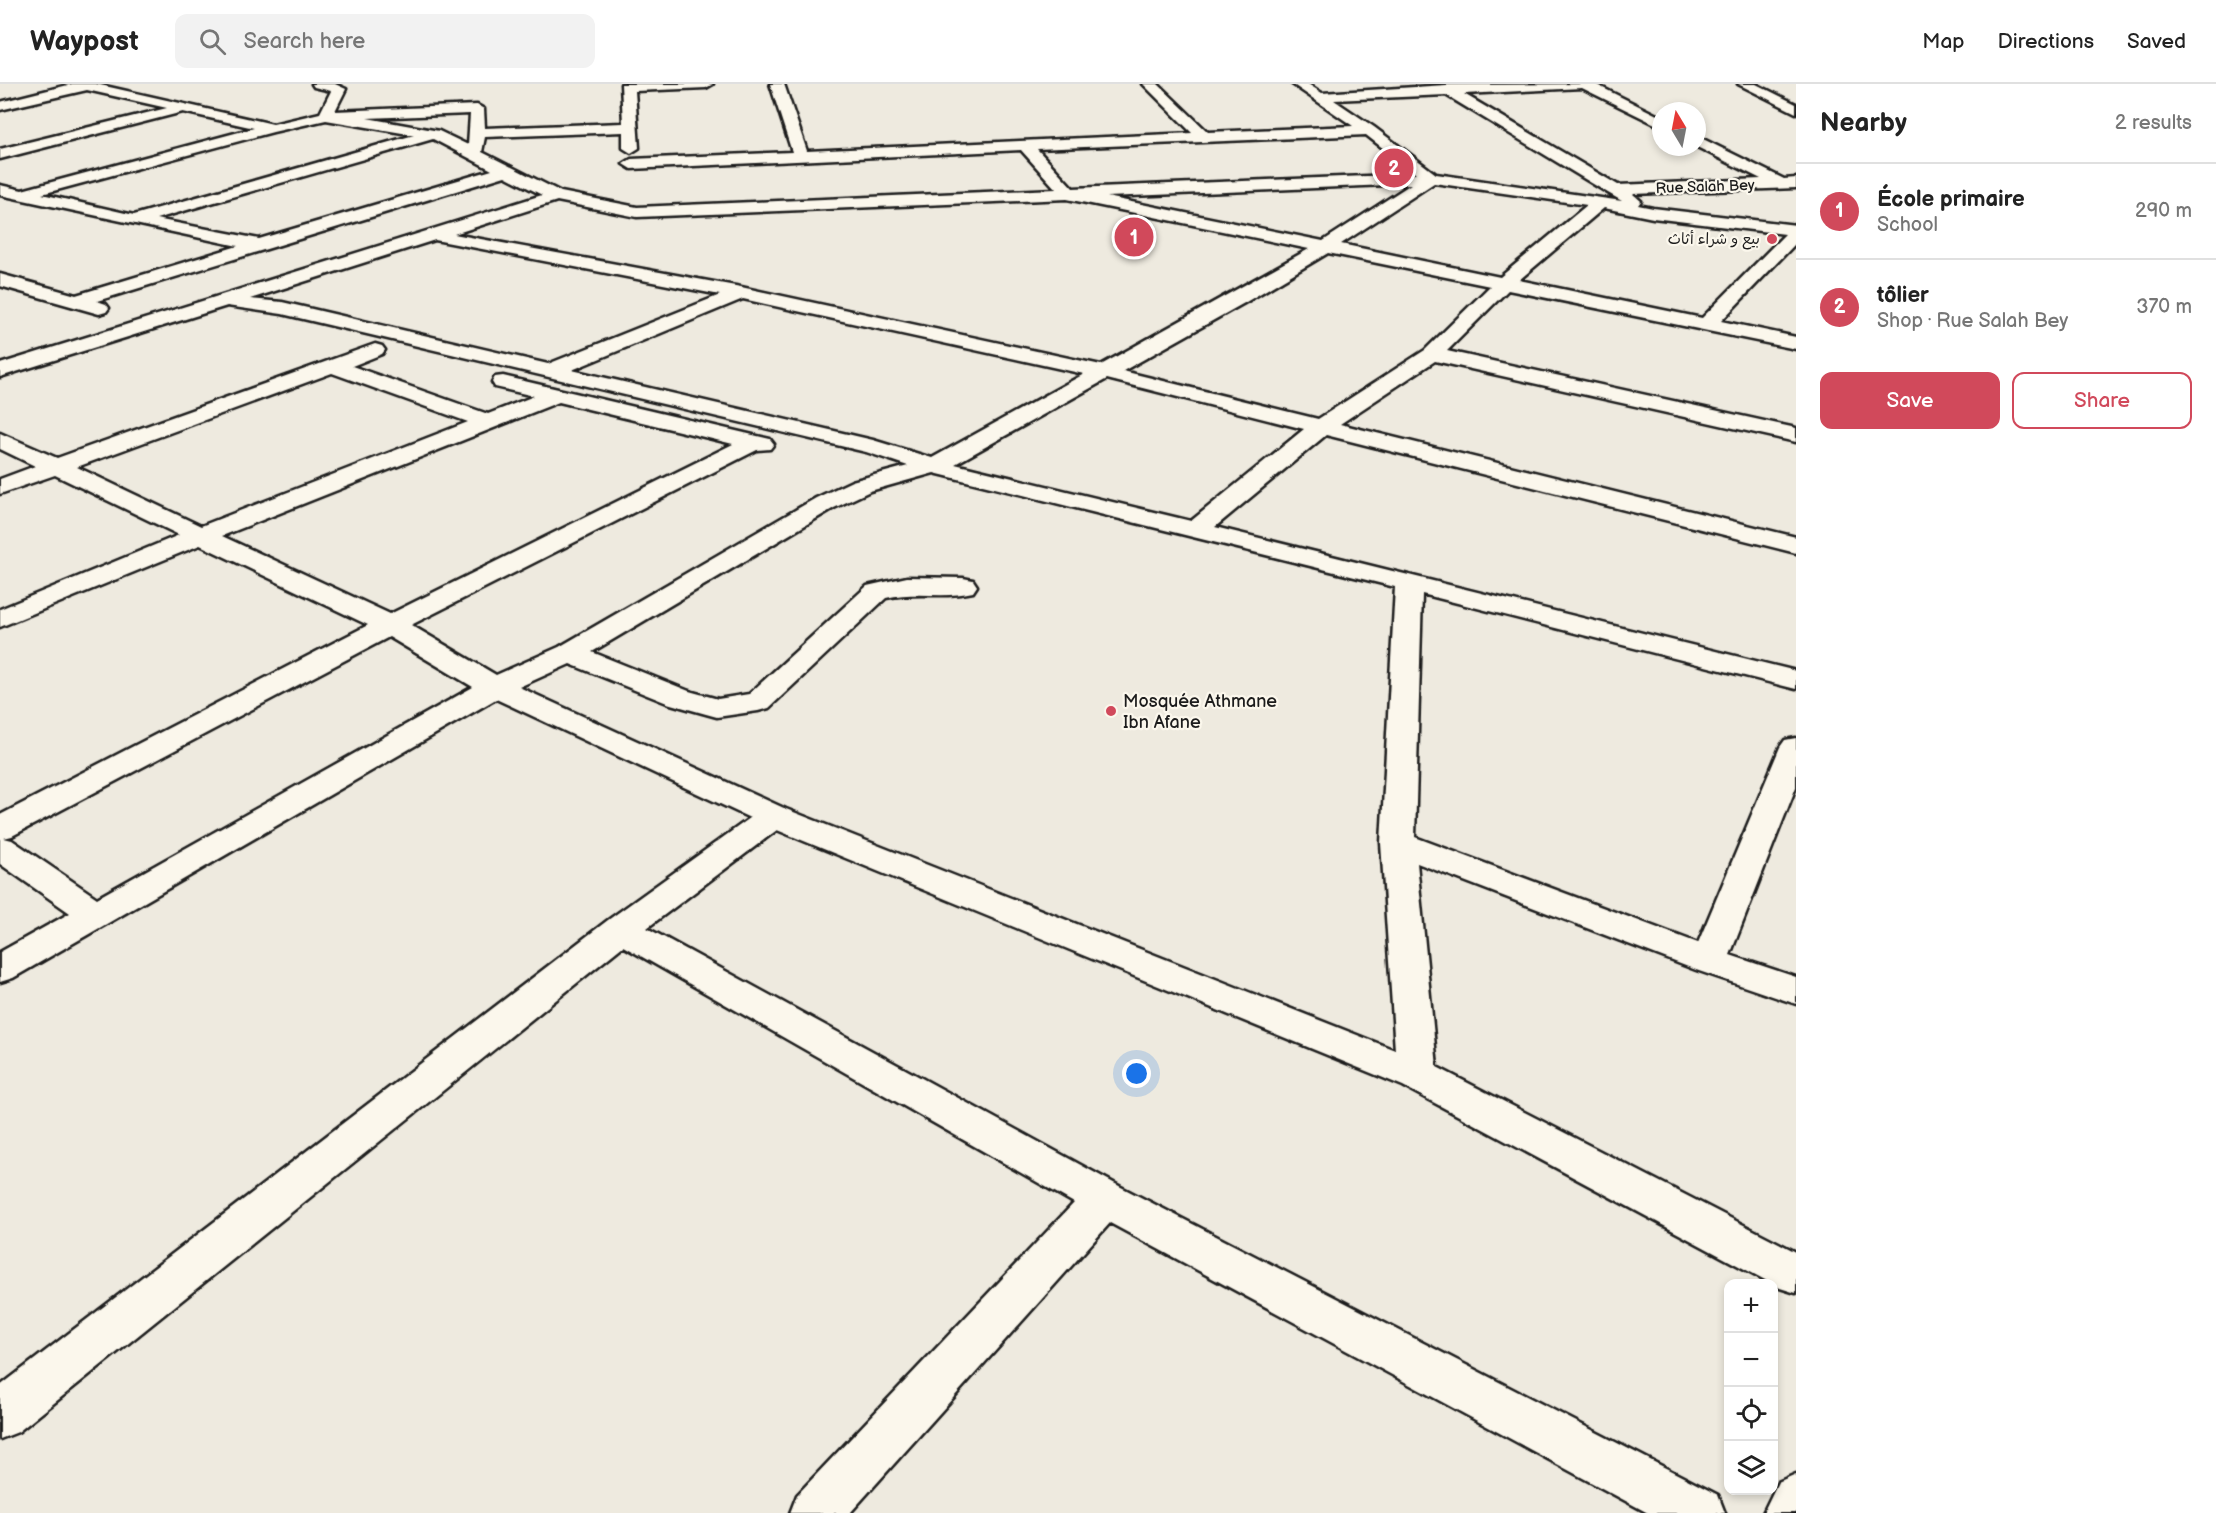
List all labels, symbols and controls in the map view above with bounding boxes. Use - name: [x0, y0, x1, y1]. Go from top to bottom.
- search box: [175, 14, 595, 68]
- text: Waypost: [30, 25, 139, 58]
- icon: search: [196, 25, 229, 58]
- text: Search here: [244, 28, 365, 55]
- text: Map: [1922, 29, 1965, 54]
- text: Directions: [1998, 29, 2094, 54]
- text: Saved: [2127, 29, 2186, 54]
- north arrow: [1652, 102, 1706, 156]
- text: Nearby: [1820, 108, 1907, 139]
- text: 2 results: [2115, 111, 2192, 135]
- pin: 2: [1374, 146, 1414, 190]
- street label: Rue Salah Bey: [1655, 176, 1755, 198]
- text: École primaire: [1877, 186, 2025, 213]
- text: 1: [1835, 199, 1844, 223]
- text: 290 m: [2135, 199, 2192, 223]
- text: School: [1877, 213, 1938, 237]
- pin: 1: [1114, 214, 1154, 260]
- place label: بيع و شراء أثاث: [1668, 230, 1760, 250]
- marker: بيع و شراء أثاث: [1765, 232, 1779, 246]
- text: tôlier: [1877, 282, 1929, 309]
- text: 2: [1834, 295, 1845, 319]
- text: 370 m: [2136, 295, 2192, 319]
- text: Shop · Rue Salah Bey: [1877, 309, 2068, 333]
- button: Save: [1820, 372, 2000, 429]
- button: Share: [2012, 372, 2192, 429]
- place label: Mosquée Athmane Ibn Afane: [1123, 691, 1277, 733]
- marker: Mosquée Athmane Ibn Afane: [1104, 704, 1118, 718]
- your location: [1122, 1059, 1151, 1088]
- map controls: [1724, 1279, 1778, 1495]
- button: +: [1724, 1279, 1778, 1333]
- button: −: [1724, 1333, 1778, 1387]
- button: locate: [1724, 1387, 1778, 1441]
- button: layers: [1724, 1441, 1778, 1495]

